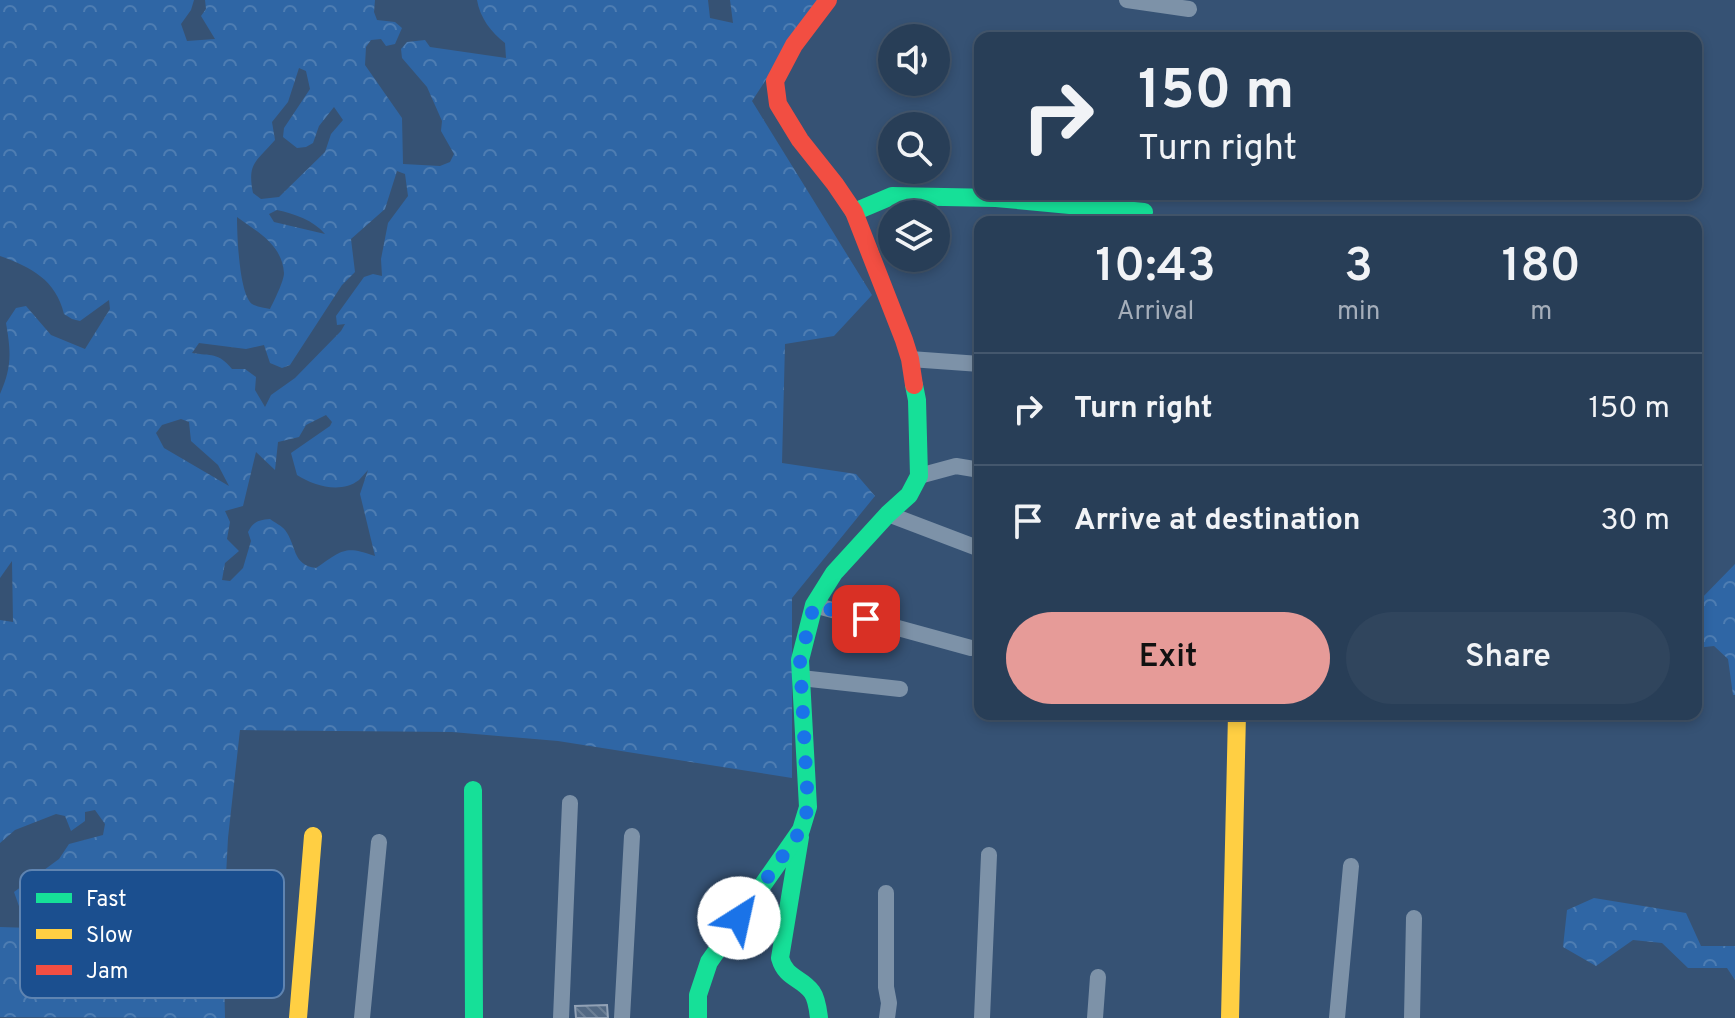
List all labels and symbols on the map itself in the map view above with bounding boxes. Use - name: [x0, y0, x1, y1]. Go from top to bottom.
- pin: [832, 585, 900, 653]
- legend: [20, 870, 284, 998]
- position arrow: [697, 876, 781, 960]
- text: Fast: [86, 887, 127, 914]
- text: Slow: [86, 923, 133, 950]
- text: Jam: [86, 959, 129, 986]

